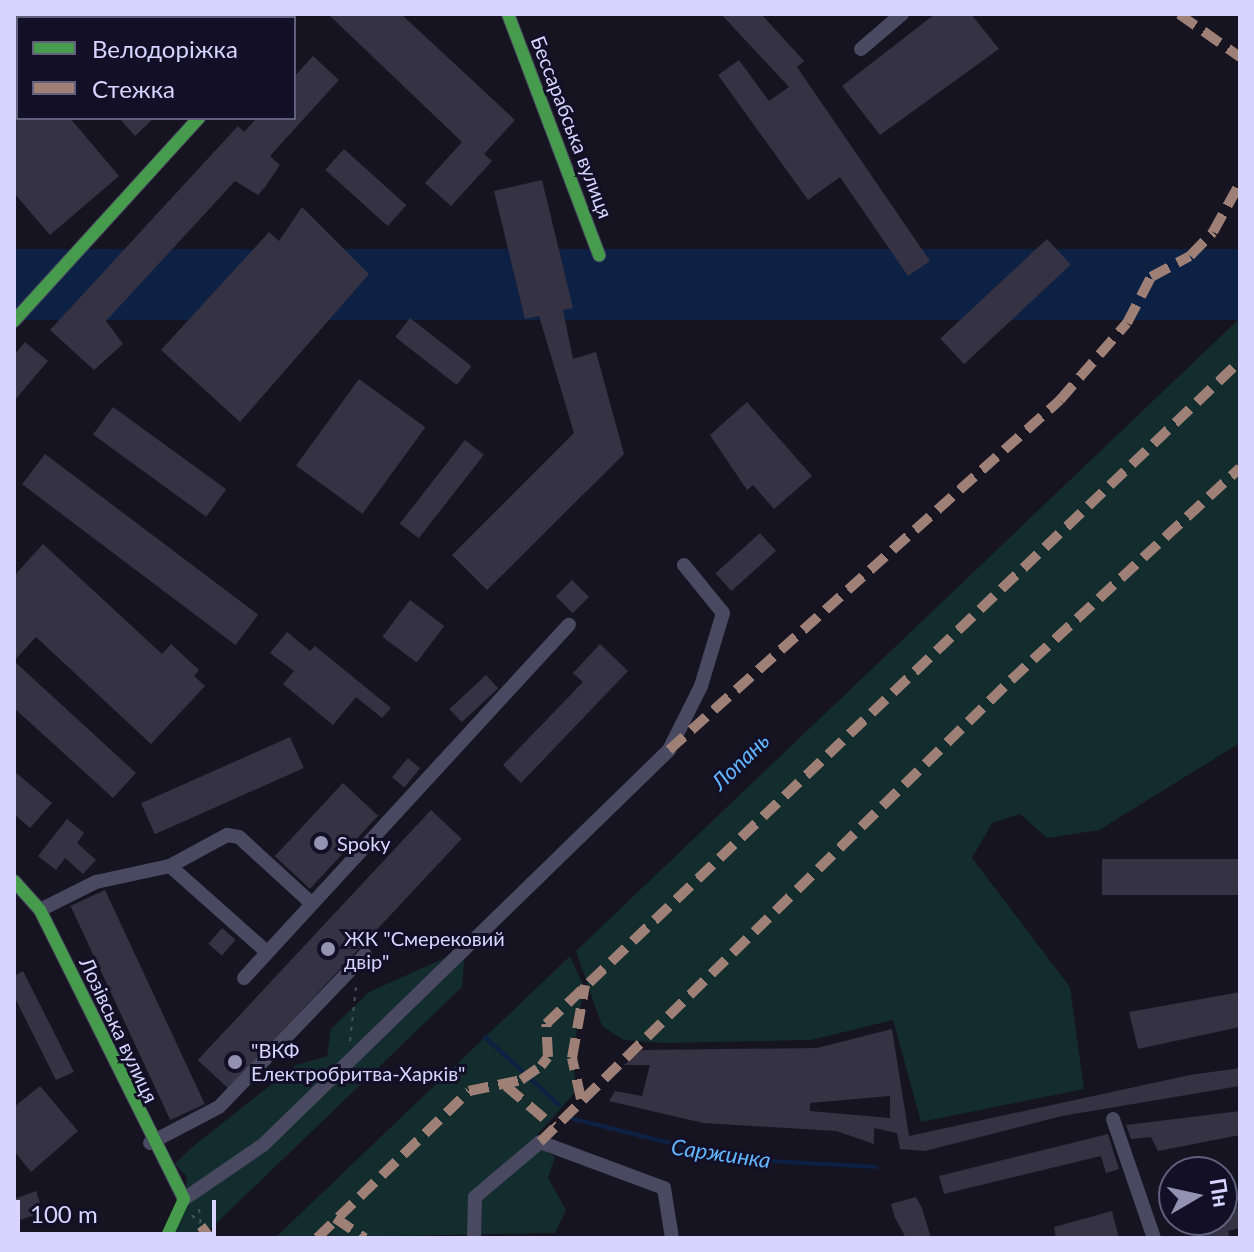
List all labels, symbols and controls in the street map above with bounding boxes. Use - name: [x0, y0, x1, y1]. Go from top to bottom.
- legend: [16, 16, 296, 120]
- street label: Бессарабська вулиця: [526, 32, 618, 222]
- text: Велодоріжка: [92, 34, 238, 63]
- text: Стежка: [92, 74, 175, 103]
- water label: Лопань: [705, 727, 775, 795]
- place label: Spoky: [337, 831, 391, 855]
- marker: Spoky: [312, 834, 330, 852]
- place label: ЖК "Смерековий двір": [344, 926, 505, 973]
- marker: ЖК "Смерековий двір": [319, 940, 337, 958]
- street label: Лозівська вулиця: [75, 953, 163, 1107]
- place label: "ВКФ Електробритва-Харків": [251, 1038, 465, 1085]
- marker: "ВКФ Електробритва-Харків": [226, 1053, 244, 1071]
- water label: Саржинка: [670, 1133, 772, 1173]
- north arrow: [1158, 1156, 1238, 1236]
- text: Пн: [1205, 1176, 1236, 1209]
- scale bar: [20, 1184, 220, 1234]
- text: 100 m: [30, 1199, 98, 1228]

